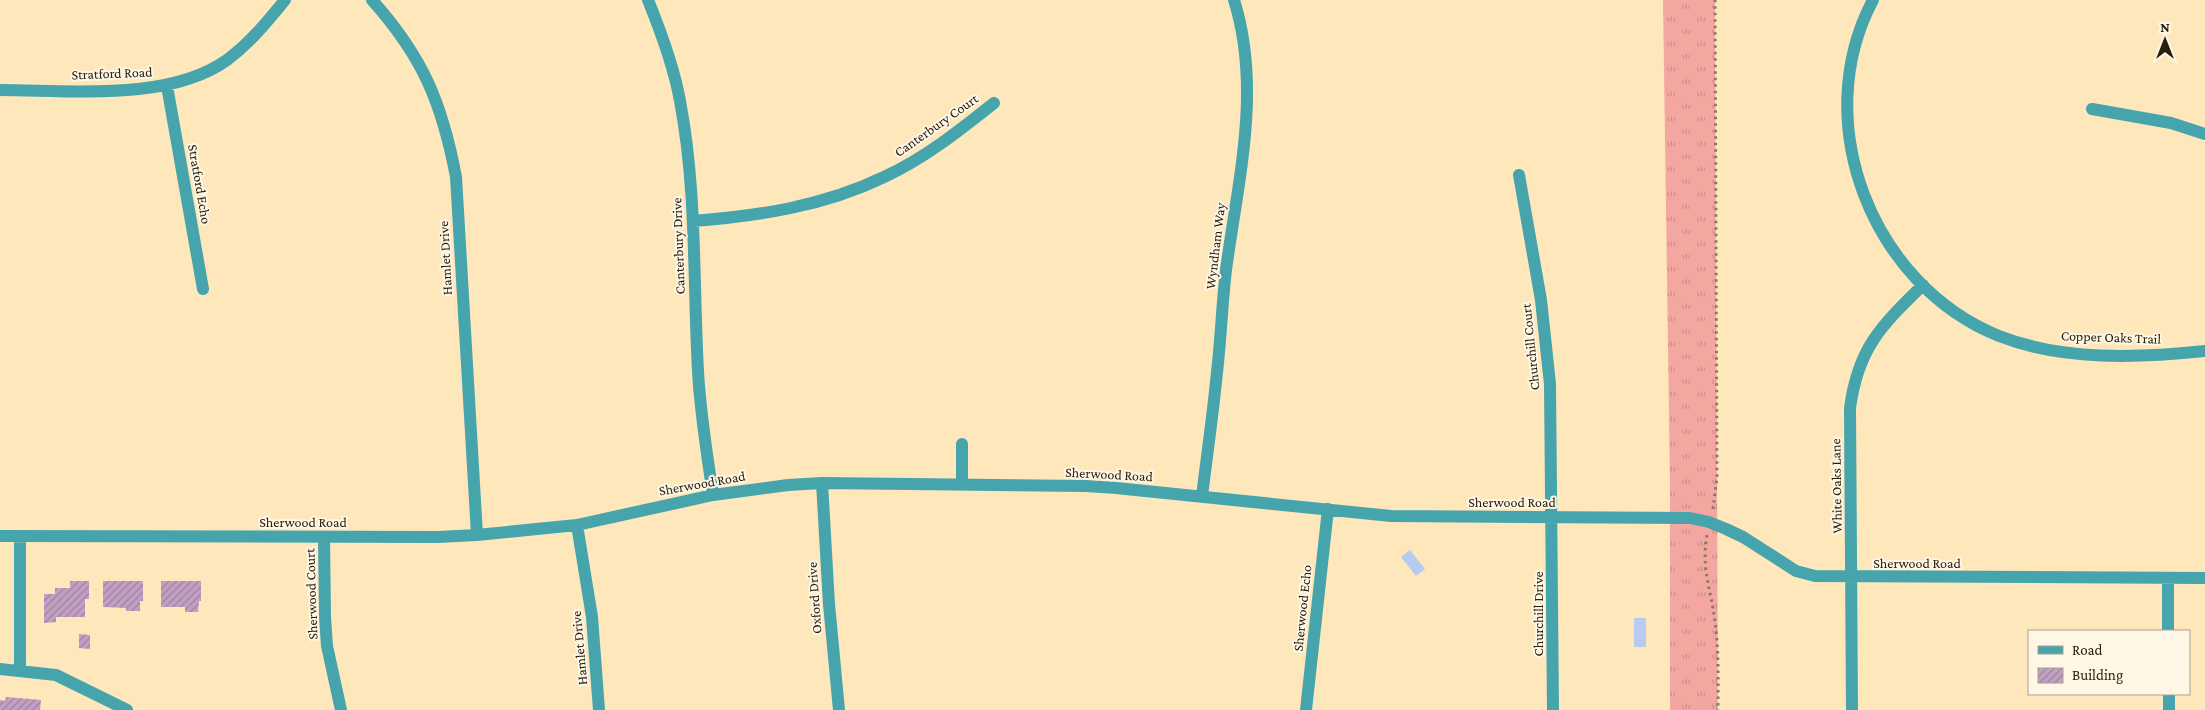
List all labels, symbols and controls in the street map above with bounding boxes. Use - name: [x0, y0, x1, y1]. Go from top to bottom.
- north arrow: [2140, 15, 2190, 65]
- text: N: [2160, 19, 2170, 35]
- street label: Stratford Road: [71, 64, 153, 82]
- street label: Canterbury Court: [891, 90, 981, 160]
- street label: Stratford Echo: [185, 143, 215, 225]
- street label: Canterbury Drive: [668, 197, 688, 295]
- street label: Wyndham Way: [1202, 201, 1228, 290]
- street label: Hamlet Drive: [435, 220, 455, 296]
- street label: Churchill Court: [1517, 303, 1543, 391]
- street label: Copper Oaks Trail: [2061, 327, 2162, 347]
- street label: White Oaks Lane: [1827, 438, 1845, 534]
- street label: Sherwood Road: [1065, 464, 1154, 484]
- street label: Sherwood Road: [657, 467, 747, 498]
- street label: Sherwood Road: [1468, 494, 1556, 510]
- street label: Sherwood Road: [259, 514, 347, 530]
- street label: Sherwood Court: [301, 548, 321, 640]
- street label: Sherwood Road: [1873, 555, 1961, 571]
- street label: Oxford Drive: [804, 561, 824, 635]
- street label: Sherwood Echo: [1289, 564, 1315, 652]
- street label: Churchill Drive: [1530, 571, 1546, 657]
- street label: Hamlet Drive: [568, 610, 590, 686]
- legend: [2028, 630, 2190, 695]
- text: Road: [2072, 642, 2103, 658]
- text: Building: [2072, 667, 2123, 684]

